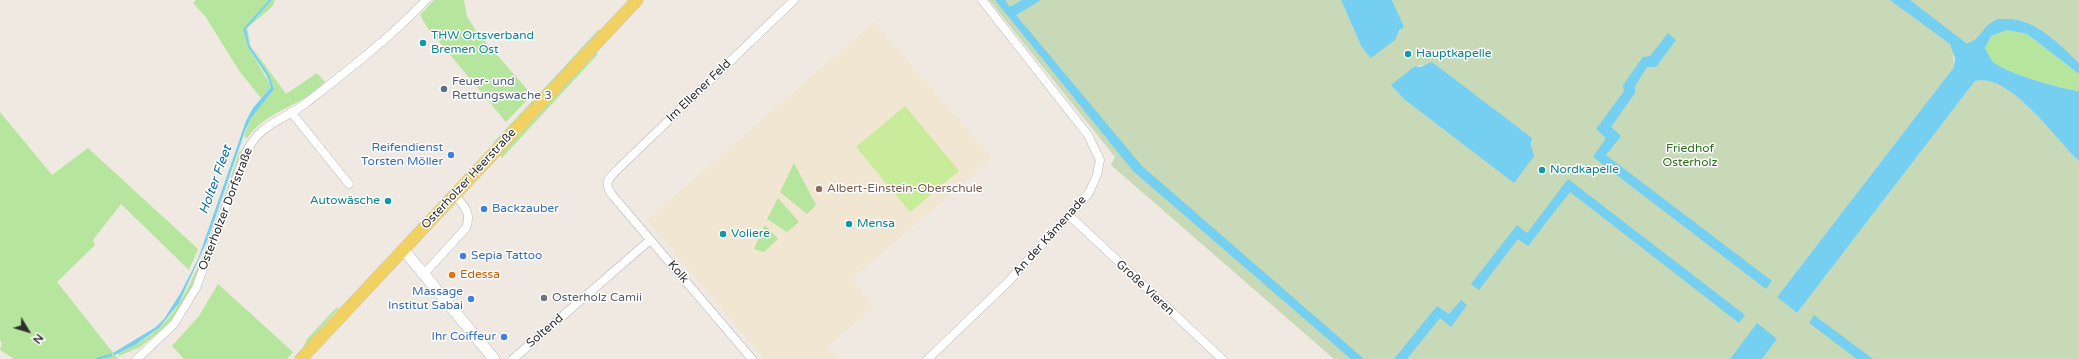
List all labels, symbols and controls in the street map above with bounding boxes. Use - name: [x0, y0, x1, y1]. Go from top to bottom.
- place label: THW Ortsverband Bremen Ost: [431, 29, 534, 57]
- marker: THW Ortsverband Bremen Ost: [418, 38, 428, 48]
- place label: Hauptkapelle: [1416, 47, 1491, 61]
- marker: Hauptkapelle: [1403, 49, 1413, 59]
- street label: Im Ellener Feld: [664, 57, 734, 125]
- place label: Feuer- und Rettungswache 3: [452, 75, 552, 103]
- marker: Feuer- und Rettungswache 3: [439, 84, 449, 94]
- street label: Osterholzer Heerstraße: [419, 126, 519, 232]
- place label: Reifendienst Torsten Möller: [361, 141, 443, 169]
- park label: Friedhof Osterholz: [1663, 142, 1717, 170]
- water label: Holter Fleet: [196, 143, 236, 217]
- street label: Osterholzer Dorfstraße: [196, 146, 256, 272]
- marker: Reifendienst Torsten Möller: [446, 150, 456, 160]
- place label: Nordkapelle: [1550, 163, 1619, 177]
- marker: Nordkapelle: [1537, 165, 1547, 175]
- place label: Albert-Einstein-Oberschule: [827, 182, 983, 196]
- marker: Albert-Einstein-Oberschule: [814, 184, 824, 194]
- street label: An der Kämenade: [1010, 193, 1090, 279]
- place label: Autowäsche: [310, 194, 380, 208]
- marker: Autowäsche: [383, 196, 393, 206]
- place label: Backzauber: [492, 202, 559, 216]
- marker: Backzauber: [479, 204, 489, 214]
- place label: Mensa: [857, 217, 895, 231]
- marker: Mensa: [844, 219, 854, 229]
- place label: Voliere: [731, 227, 770, 241]
- marker: Voliere: [718, 229, 728, 239]
- place label: Sepia Tattoo: [471, 249, 542, 263]
- marker: Sepia Tattoo: [458, 251, 468, 261]
- street label: Große Vieren: [1113, 257, 1177, 319]
- street label: Kolk: [664, 258, 692, 286]
- place label: Edessa: [460, 268, 500, 282]
- marker: Edessa: [447, 270, 457, 280]
- place label: Massage Institut Sabai: [388, 285, 463, 313]
- place label: Osterholz Camii: [552, 291, 642, 305]
- marker: Osterholz Camii: [539, 293, 549, 303]
- marker: Massage Institut Sabai: [466, 294, 476, 304]
- north arrow: [8, 311, 48, 351]
- street label: Soltend: [524, 311, 566, 351]
- place label: Ihr Coiffeur: [432, 330, 496, 344]
- text: N: [30, 331, 46, 346]
- marker: Ihr Coiffeur: [499, 332, 509, 342]

